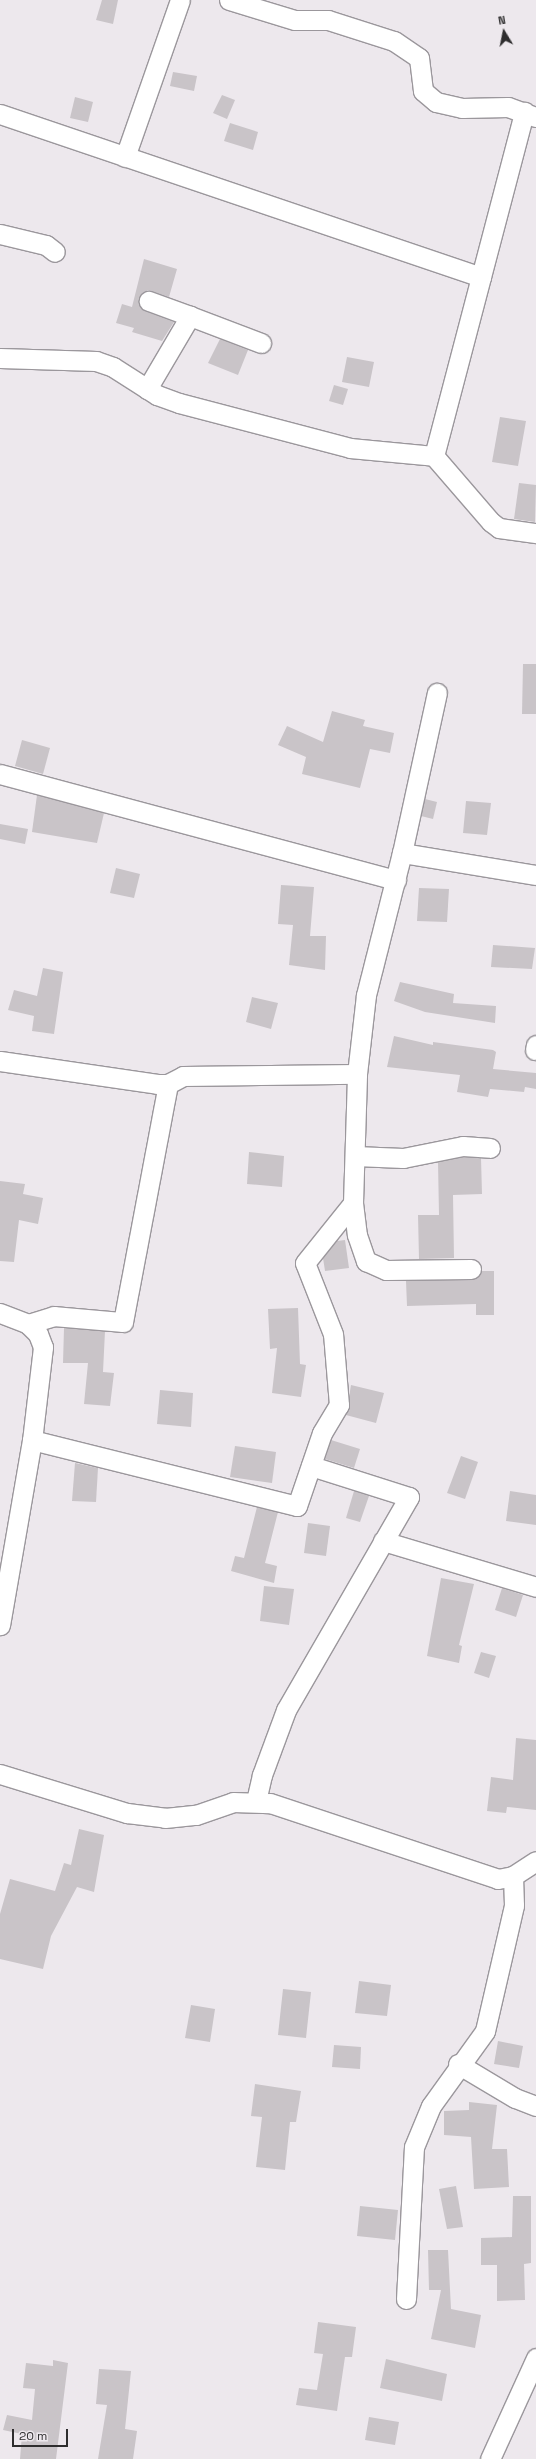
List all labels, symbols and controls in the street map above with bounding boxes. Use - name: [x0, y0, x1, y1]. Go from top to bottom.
- north arrow: [484, 12, 524, 52]
- text: N: [497, 13, 507, 28]
- scale bar: [14, 2421, 70, 2447]
- text: 20 m: [19, 2428, 47, 2444]

